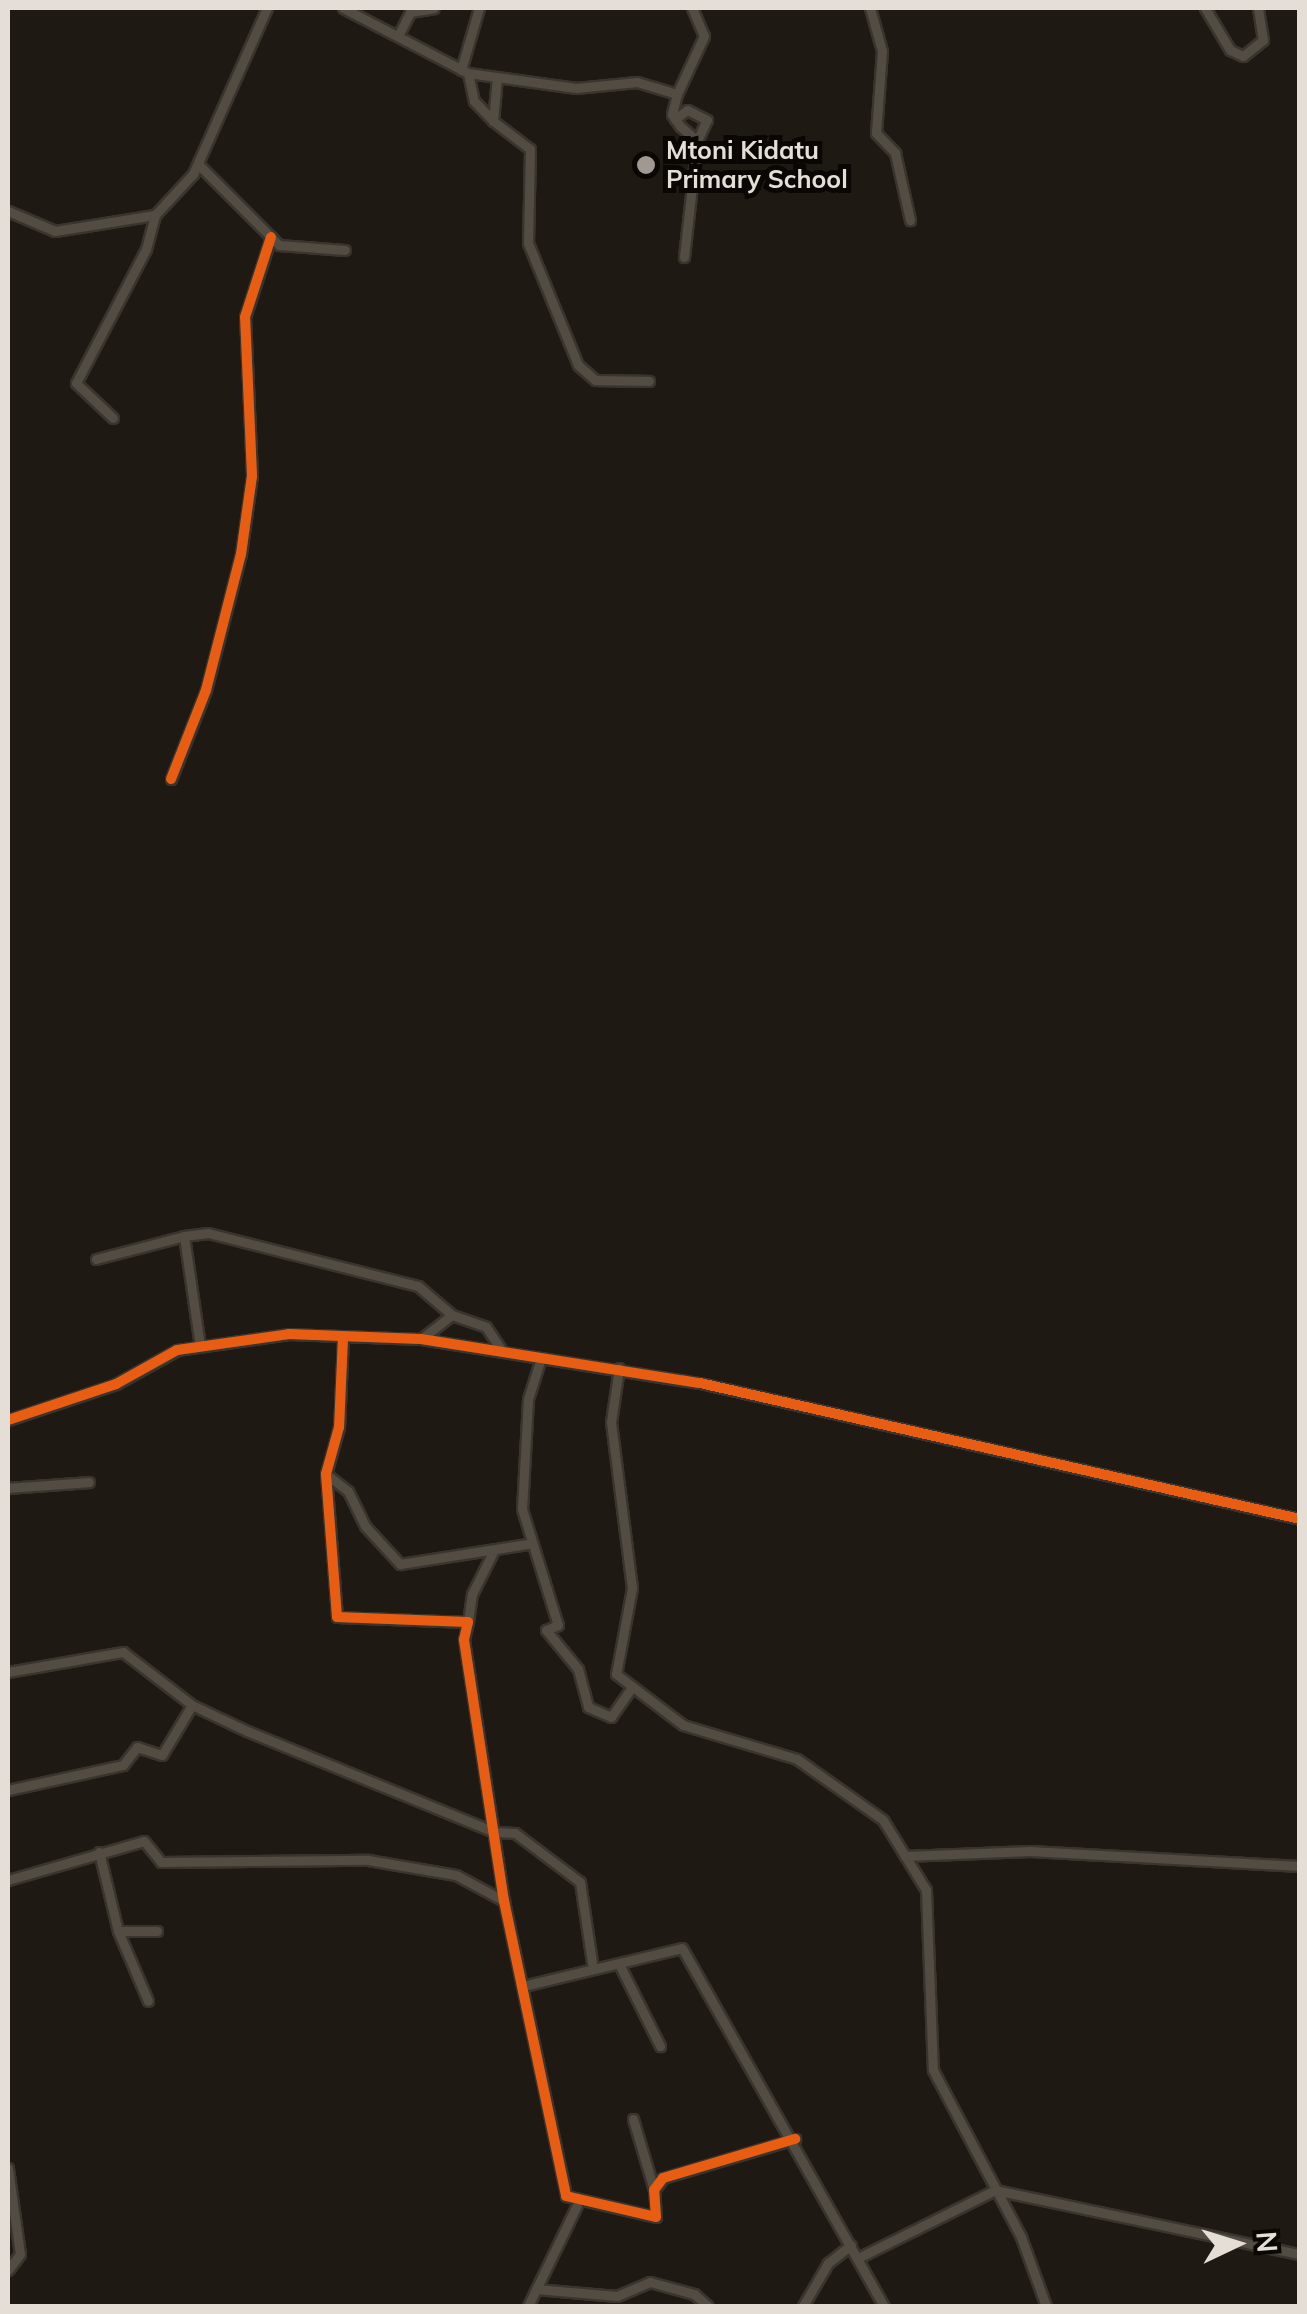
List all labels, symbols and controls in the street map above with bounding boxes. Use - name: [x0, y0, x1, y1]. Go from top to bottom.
- place label: Mtoni Kidatu Primary School: [666, 136, 848, 195]
- marker: Mtoni Kidatu Primary School: [635, 154, 657, 176]
- north arrow: [1187, 2194, 1287, 2294]
- text: N: [1249, 2230, 1286, 2254]

